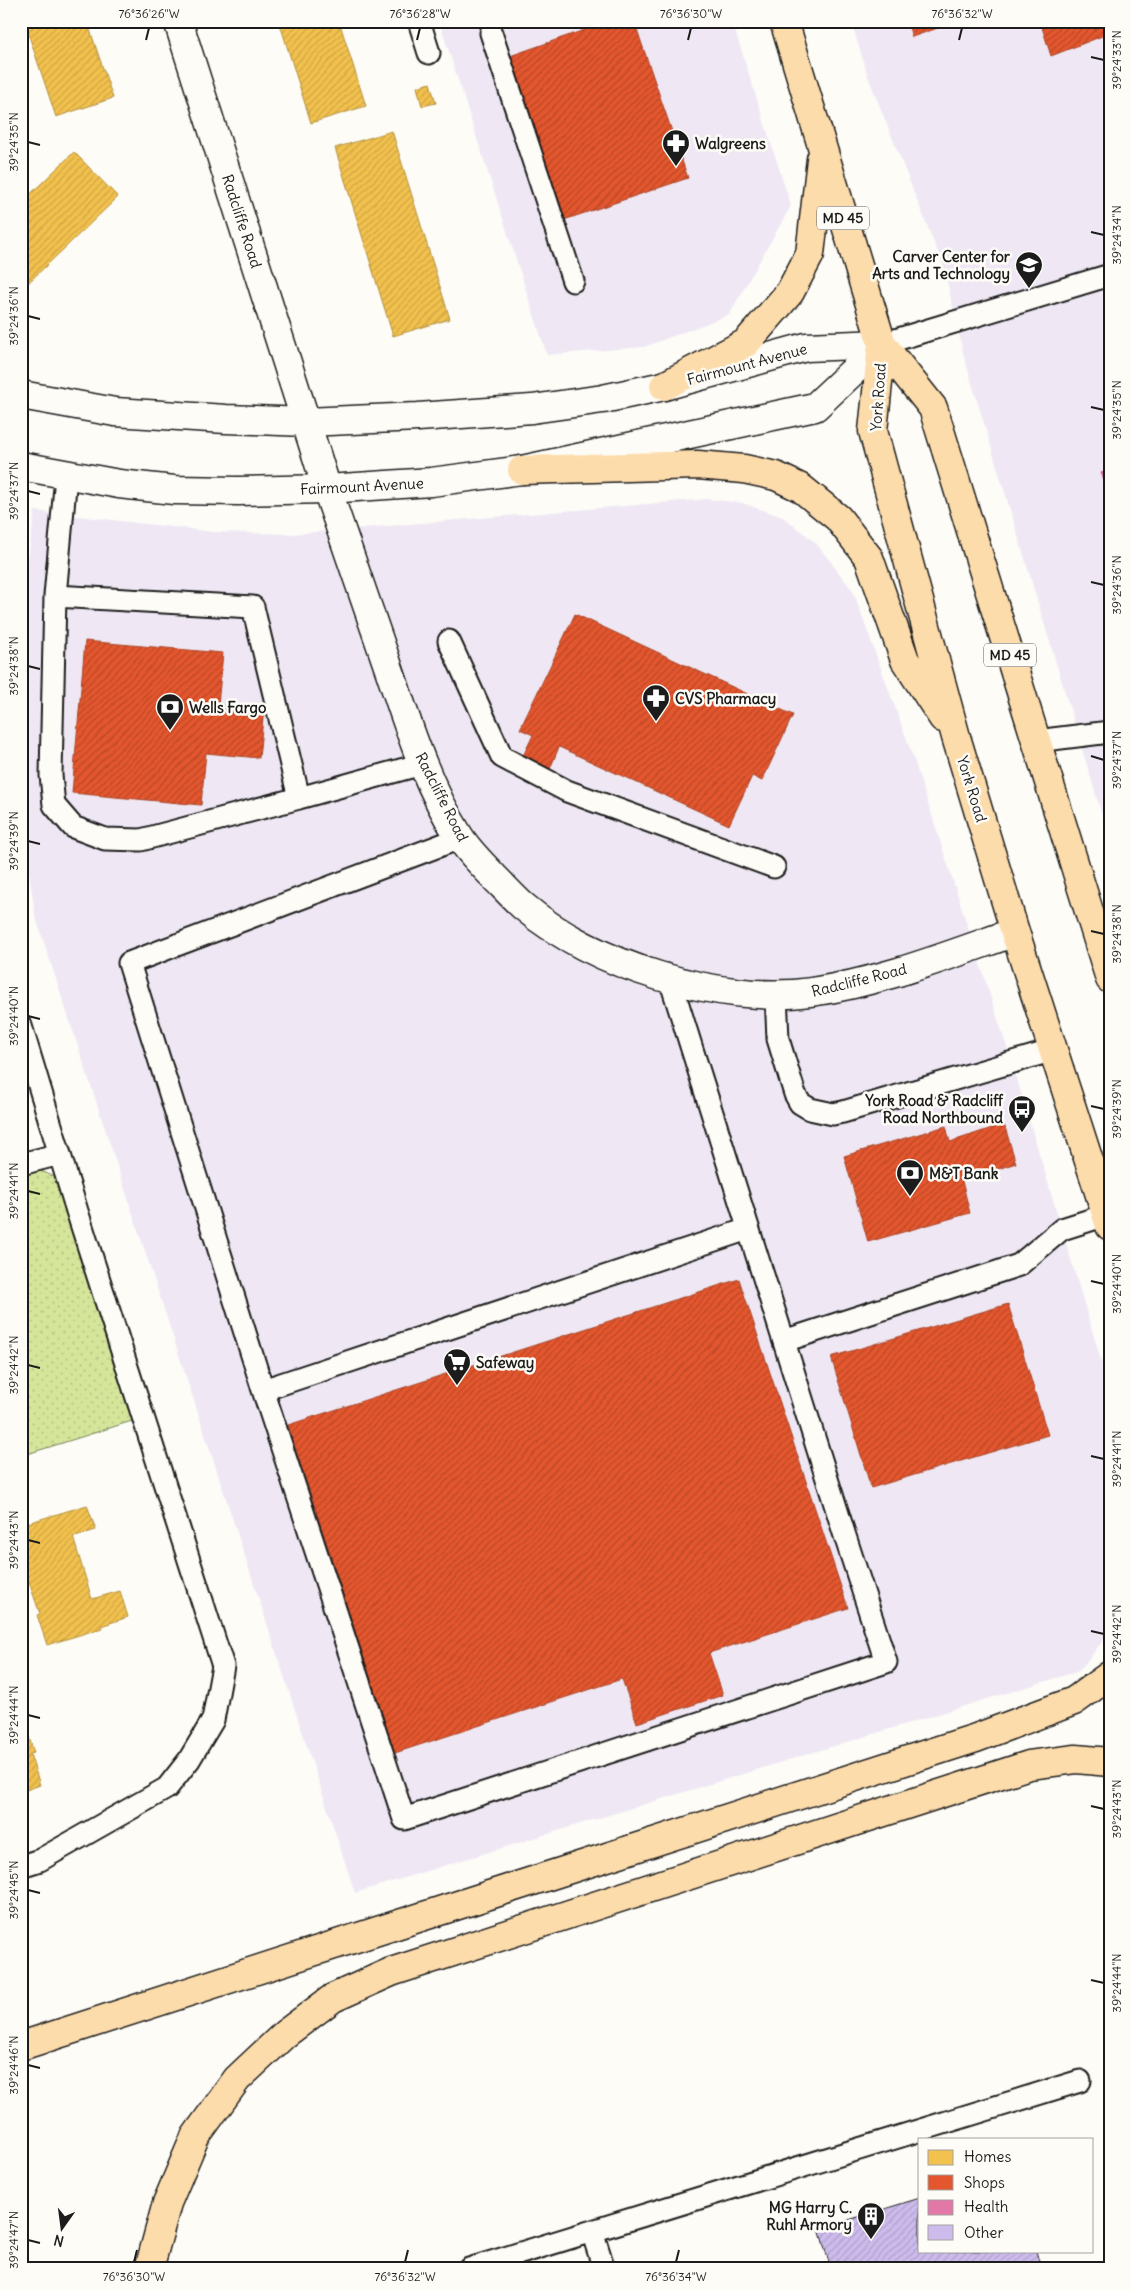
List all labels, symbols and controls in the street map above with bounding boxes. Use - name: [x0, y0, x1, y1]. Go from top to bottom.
- text: 76°36'26"W: [118, 6, 180, 21]
- text: 76°36'28"W: [389, 6, 451, 21]
- text: 76°36'30"W: [660, 6, 722, 21]
- text: 76°36'32"W: [931, 6, 993, 21]
- text: 39°24'33"N: [1109, 30, 1124, 90]
- text: 39°24'35"N: [6, 112, 21, 172]
- pharmacy icon: Walgreens: [661, 128, 691, 167]
- place label: Walgreens: [695, 134, 766, 154]
- street label: Radcliffe Road: [218, 172, 266, 270]
- text: 39°24'34"N: [1109, 205, 1124, 265]
- road number: MD 45: [817, 207, 869, 230]
- place label: Carver Center for Arts and Technology: [872, 247, 1011, 284]
- school or university icon: Carver Center for Arts and Technology: [1014, 250, 1044, 289]
- text: 39°24'36"N: [6, 286, 21, 346]
- street label: Fairmount Avenue: [685, 339, 809, 389]
- street label: York Road: [866, 362, 890, 432]
- text: 39°24'35"N: [1109, 380, 1124, 440]
- text: 39°24'37"N: [6, 462, 21, 520]
- street label: Fairmount Avenue: [300, 473, 424, 499]
- text: 39°24'36"N: [1109, 555, 1124, 615]
- text: 39°24'38"N: [6, 636, 21, 696]
- road number: MD 45: [984, 644, 1036, 666]
- pharmacy icon: CVS Pharmacy: [641, 683, 671, 722]
- place label: CVS Pharmacy: [675, 689, 776, 709]
- bank icon: Wells Fargo: [155, 692, 185, 731]
- place label: Wells Fargo: [189, 698, 267, 718]
- text: 39°24'37"N: [1109, 731, 1124, 789]
- street label: Radcliffe Road: [411, 749, 473, 845]
- street label: York Road: [953, 754, 991, 825]
- text: 39°24'39"N: [6, 811, 21, 871]
- text: 39°24'38"N: [1109, 904, 1124, 964]
- street label: Radcliffe Road: [809, 959, 909, 1001]
- text: 39°24'40"N: [6, 986, 21, 1046]
- text: 39°24'39"N: [1109, 1079, 1124, 1139]
- place label: York Road & Radcliff Road Northbound: [864, 1091, 1004, 1127]
- bus stop icon: York Road & Radcliff Road Northbound: [1007, 1094, 1037, 1133]
- bank icon: M&T Bank: [895, 1158, 925, 1197]
- text: 39°24'41"N: [6, 1163, 21, 1219]
- place label: M&T Bank: [929, 1164, 999, 1183]
- text: 39°24'40"N: [1109, 1254, 1124, 1314]
- text: 39°24'42"N: [6, 1336, 21, 1394]
- supermarket icon: Safeway: [442, 1347, 472, 1386]
- place label: Safeway: [476, 1353, 534, 1373]
- text: 39°24'41"N: [1109, 1431, 1124, 1487]
- text: 39°24'43"N: [6, 1510, 21, 1570]
- text: 39°24'42"N: [1109, 1605, 1124, 1663]
- text: 39°24'44"N: [6, 1685, 21, 1745]
- text: 39°24'43"N: [1109, 1779, 1124, 1839]
- text: 39°24'45"N: [6, 1860, 21, 1920]
- text: 39°24'44"N: [1109, 1953, 1124, 2013]
- text: 39°24'46"N: [6, 2035, 21, 2095]
- legend: [918, 2138, 1094, 2252]
- text: Homes: [964, 2147, 1011, 2166]
- text: Shops: [964, 2173, 1005, 2192]
- text: Health: [964, 2197, 1009, 2216]
- place label: MG Harry C. Ruhl Armory: [766, 2198, 852, 2235]
- building icon: MG Harry C. Ruhl Armory: [856, 2201, 886, 2240]
- north arrow: [38, 2202, 88, 2252]
- text: 39°24'47"N: [6, 2211, 21, 2269]
- text: Other: [964, 2223, 1004, 2242]
- text: N: [52, 2231, 66, 2251]
- text: 76°36'30"W: [103, 2269, 165, 2284]
- text: 76°36'32"W: [374, 2269, 436, 2284]
- text: 76°36'34"W: [645, 2269, 707, 2284]

